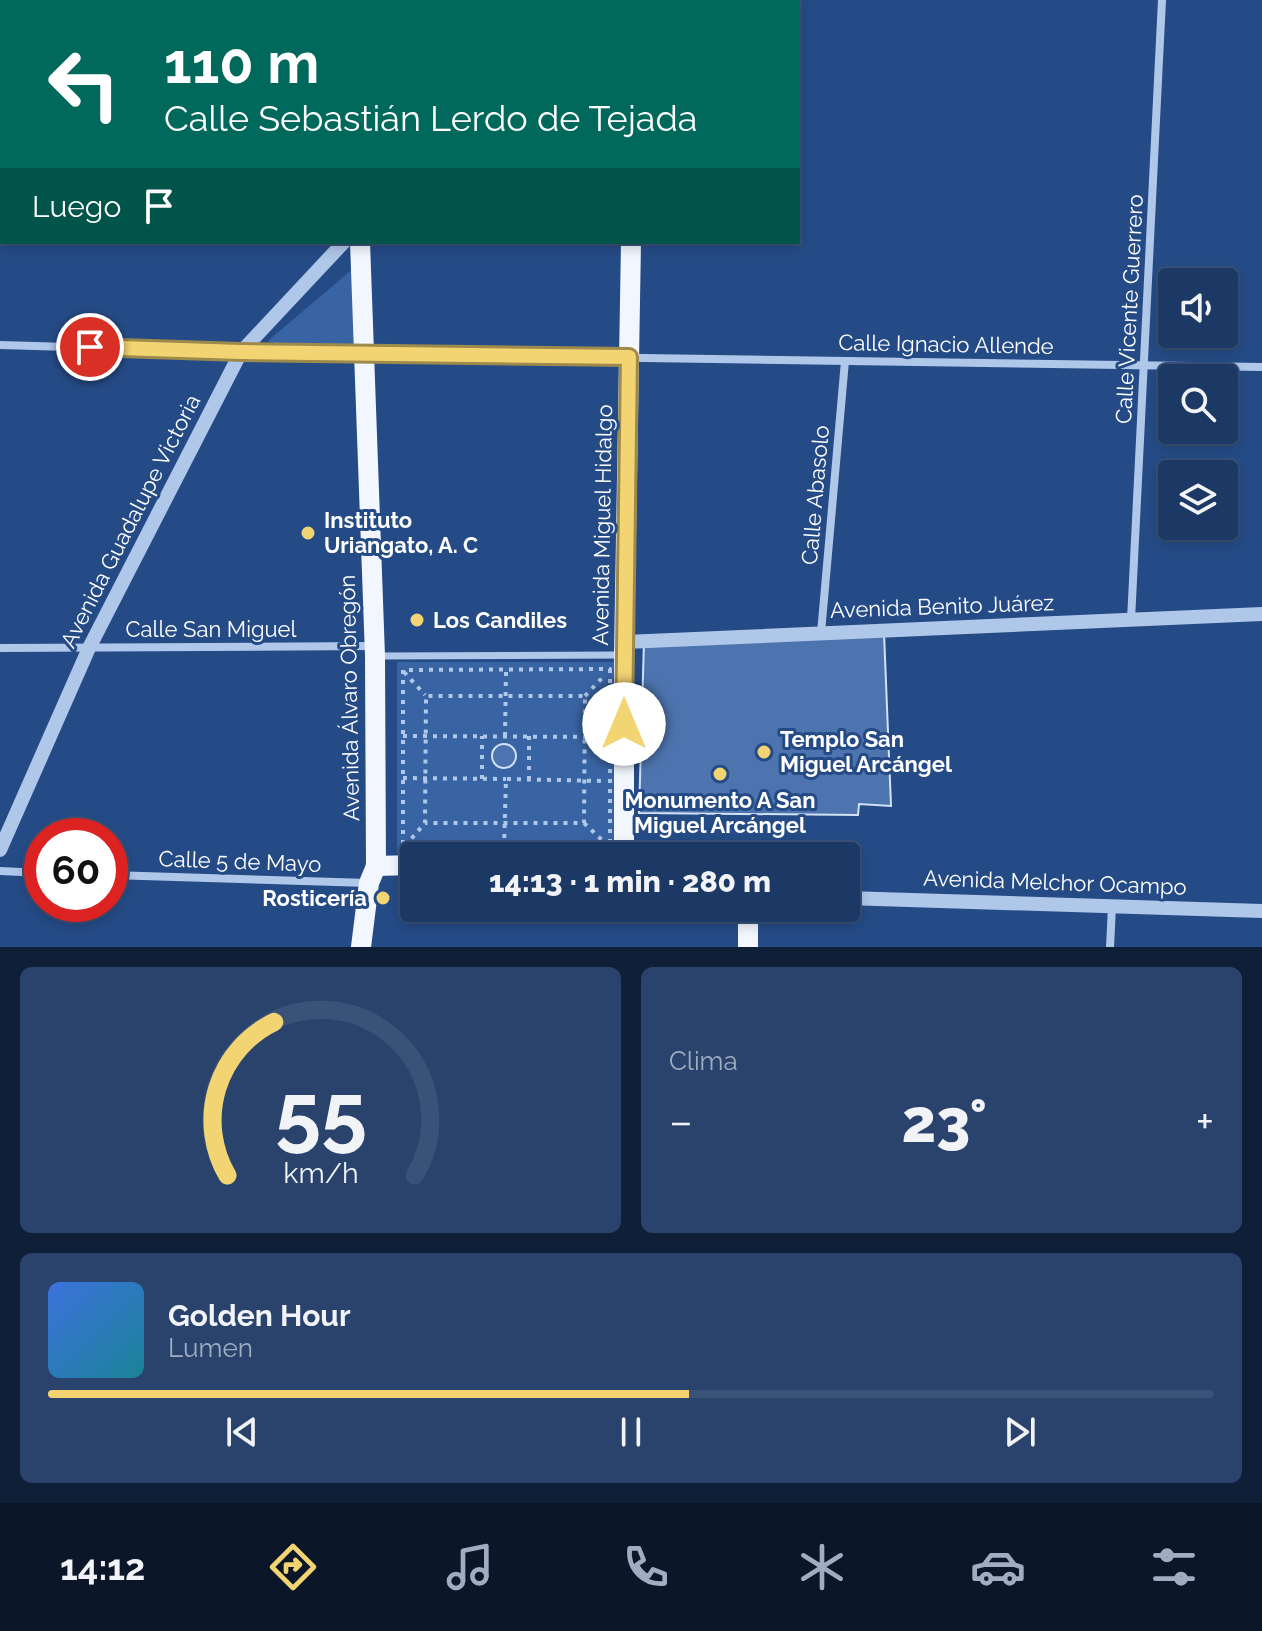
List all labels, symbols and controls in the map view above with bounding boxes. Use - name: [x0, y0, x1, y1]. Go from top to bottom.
- text: 110 m: [164, 30, 319, 96]
- icon: left: [32, 32, 136, 136]
- text: Calle Sebastián Lerdo de Tejada: [164, 97, 697, 139]
- icon: arrive: [137, 184, 181, 228]
- text: Luego: [32, 189, 121, 224]
- street label: Calle Vicente Guerrero: [1110, 193, 1148, 425]
- map controls: [1158, 268, 1238, 540]
- button: sound: [1158, 268, 1238, 348]
- pin: [56, 313, 124, 381]
- icon: arrive: [68, 325, 112, 369]
- street label: Calle Ignacio Allende: [838, 329, 1054, 359]
- button: search: [1158, 364, 1238, 444]
- street label: Avenida Guadalupe Victoria: [55, 390, 205, 652]
- street label: Avenida Miguel Hidalgo: [587, 404, 617, 646]
- street label: Calle Abasolo: [796, 424, 834, 566]
- button: layers: [1158, 460, 1238, 540]
- place label: Instituto Uriangato, A. C: [324, 507, 478, 558]
- marker: Instituto Uriangato, A. C: [299, 524, 317, 542]
- street label: Avenida Álvaro Obregón: [334, 575, 364, 821]
- street label: Avenida Benito Juárez: [829, 589, 1055, 623]
- place label: Los Candiles: [433, 607, 567, 633]
- marker: Los Candiles: [408, 611, 426, 629]
- street label: Calle San Miguel: [125, 616, 297, 642]
- position arrow: [582, 682, 666, 766]
- place label: Templo San Miguel Arcángel: [780, 726, 953, 777]
- marker: Templo San Miguel Arcángel: [755, 743, 773, 761]
- marker: Monumento A San Miguel Arcángel: [711, 765, 729, 783]
- place label: Monumento A San Miguel Arcángel: [625, 787, 815, 838]
- speed limit sign: 60: [24, 818, 128, 922]
- street label: Calle 5 de Mayo: [158, 845, 322, 877]
- text: 14:13 · 1 min · 280 m: [489, 864, 771, 899]
- street label: Avenida Melchor Ocampo: [923, 864, 1187, 900]
- place label: Rosticería: [262, 885, 367, 911]
- marker: Rosticería: [374, 889, 392, 907]
- text: Clima: [669, 1046, 738, 1076]
- text: 55: [274, 1064, 367, 1161]
- text: 23°: [901, 1086, 987, 1156]
- text: −: [669, 1096, 693, 1147]
- text: +: [1196, 1096, 1214, 1147]
- text: km/h: [283, 1156, 358, 1190]
- text: Golden Hour: [168, 1298, 351, 1333]
- text: Lumen: [168, 1333, 253, 1363]
- icon: previous: [220, 1410, 264, 1454]
- icon: pause: [609, 1410, 653, 1454]
- icon: next: [998, 1410, 1042, 1454]
- icon: directions: [265, 1539, 321, 1595]
- icon: music: [442, 1539, 498, 1595]
- icon: phone: [618, 1539, 674, 1595]
- icon: climate: [794, 1539, 850, 1595]
- icon: car: [970, 1539, 1026, 1595]
- icon: filters: [1146, 1539, 1202, 1595]
- text: 14:12: [60, 1546, 145, 1588]

